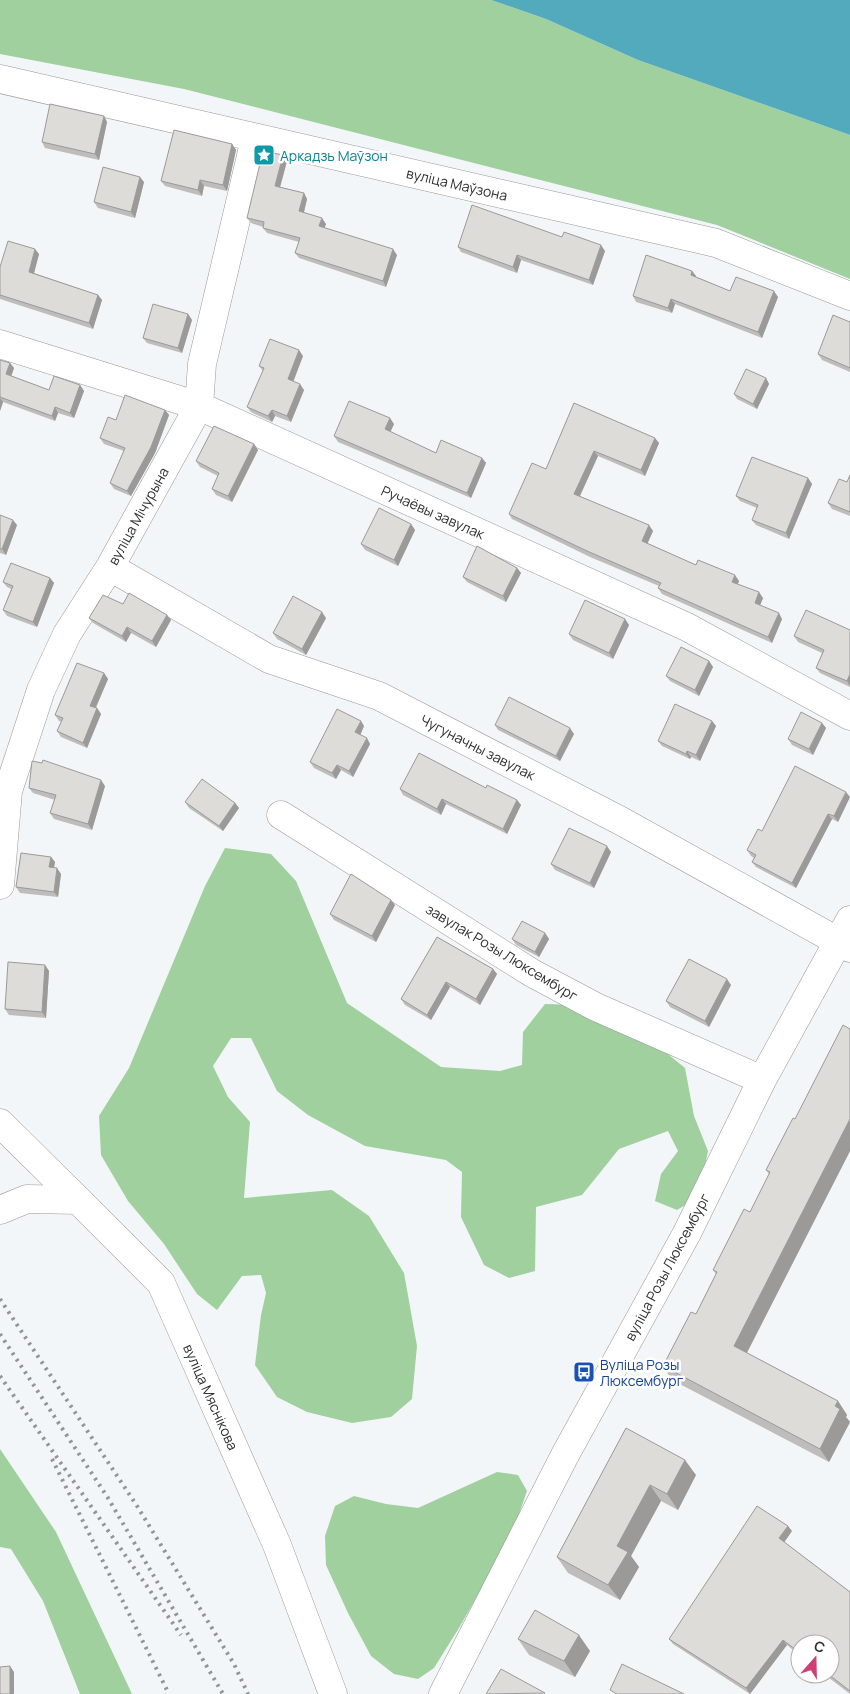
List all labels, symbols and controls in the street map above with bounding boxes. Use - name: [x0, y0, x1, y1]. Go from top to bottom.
- place icon: Аркадзь Маўзон: [252, 143, 276, 167]
- place label: Аркадзь Маўзон: [280, 146, 388, 165]
- street label: вуліца Маўзона: [405, 163, 509, 205]
- street label: вуліца Мічурына: [103, 464, 173, 568]
- street label: Ручаёвы завулак: [378, 481, 489, 544]
- street label: Чугуначны завулак: [417, 710, 540, 785]
- street label: завулак Розы Люксембург: [423, 899, 582, 1005]
- street label: вуліца Розы Люксембург: [620, 1190, 714, 1344]
- street label: вуліца Мяснікова: [179, 1341, 243, 1453]
- place label: Вуліца Розы Люксембург: [600, 1355, 684, 1390]
- bus stop icon: Вуліца Розы Люксембург: [572, 1360, 596, 1384]
- north arrow: [790, 1634, 840, 1684]
- text: С: [812, 1636, 828, 1657]

